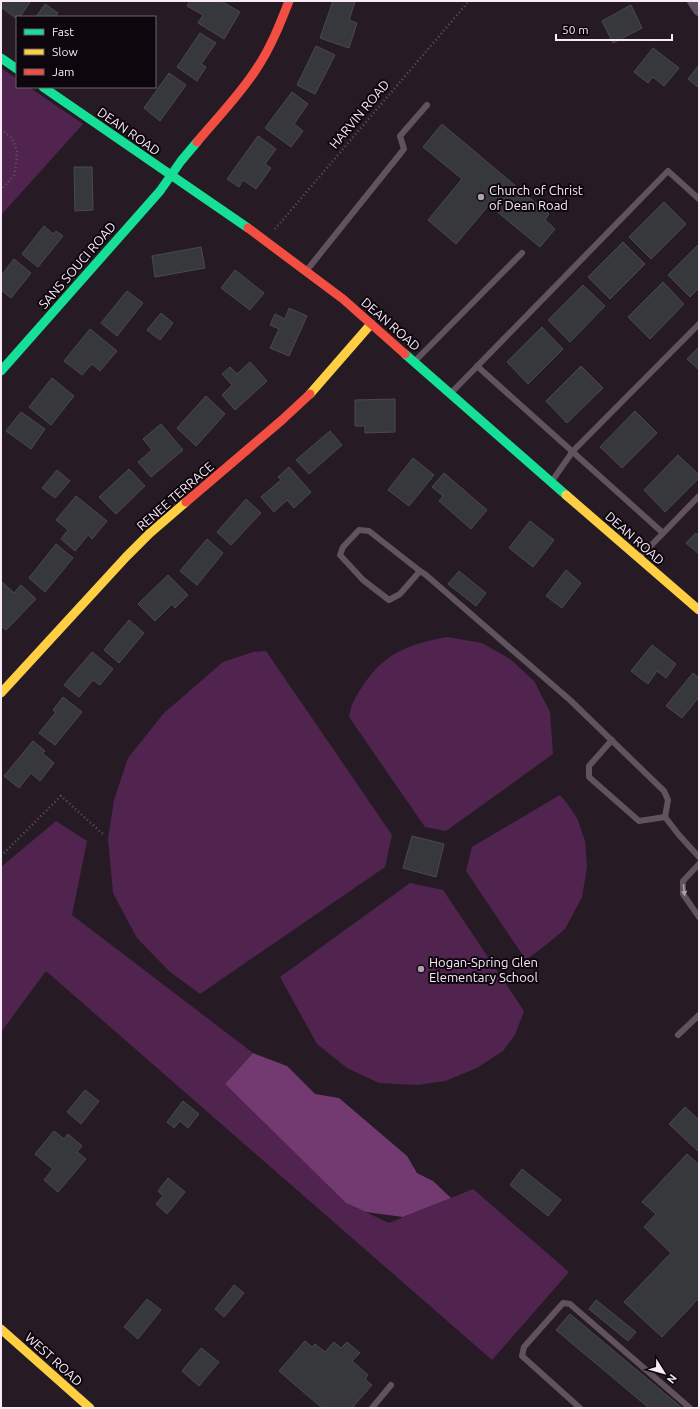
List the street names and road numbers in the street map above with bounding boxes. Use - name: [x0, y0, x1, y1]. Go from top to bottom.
- street label: HARVIN ROAD: [326, 77, 392, 151]
- street label: DEAN ROAD: [95, 104, 163, 158]
- street label: SANS SOUCI ROAD: [36, 219, 118, 311]
- street label: DEAN ROAD: [359, 295, 423, 353]
- street label: RENEE TERRACE: [134, 459, 216, 533]
- street label: DEAN ROAD: [603, 509, 667, 567]
- street label: WEST ROAD: [23, 1330, 85, 1388]

